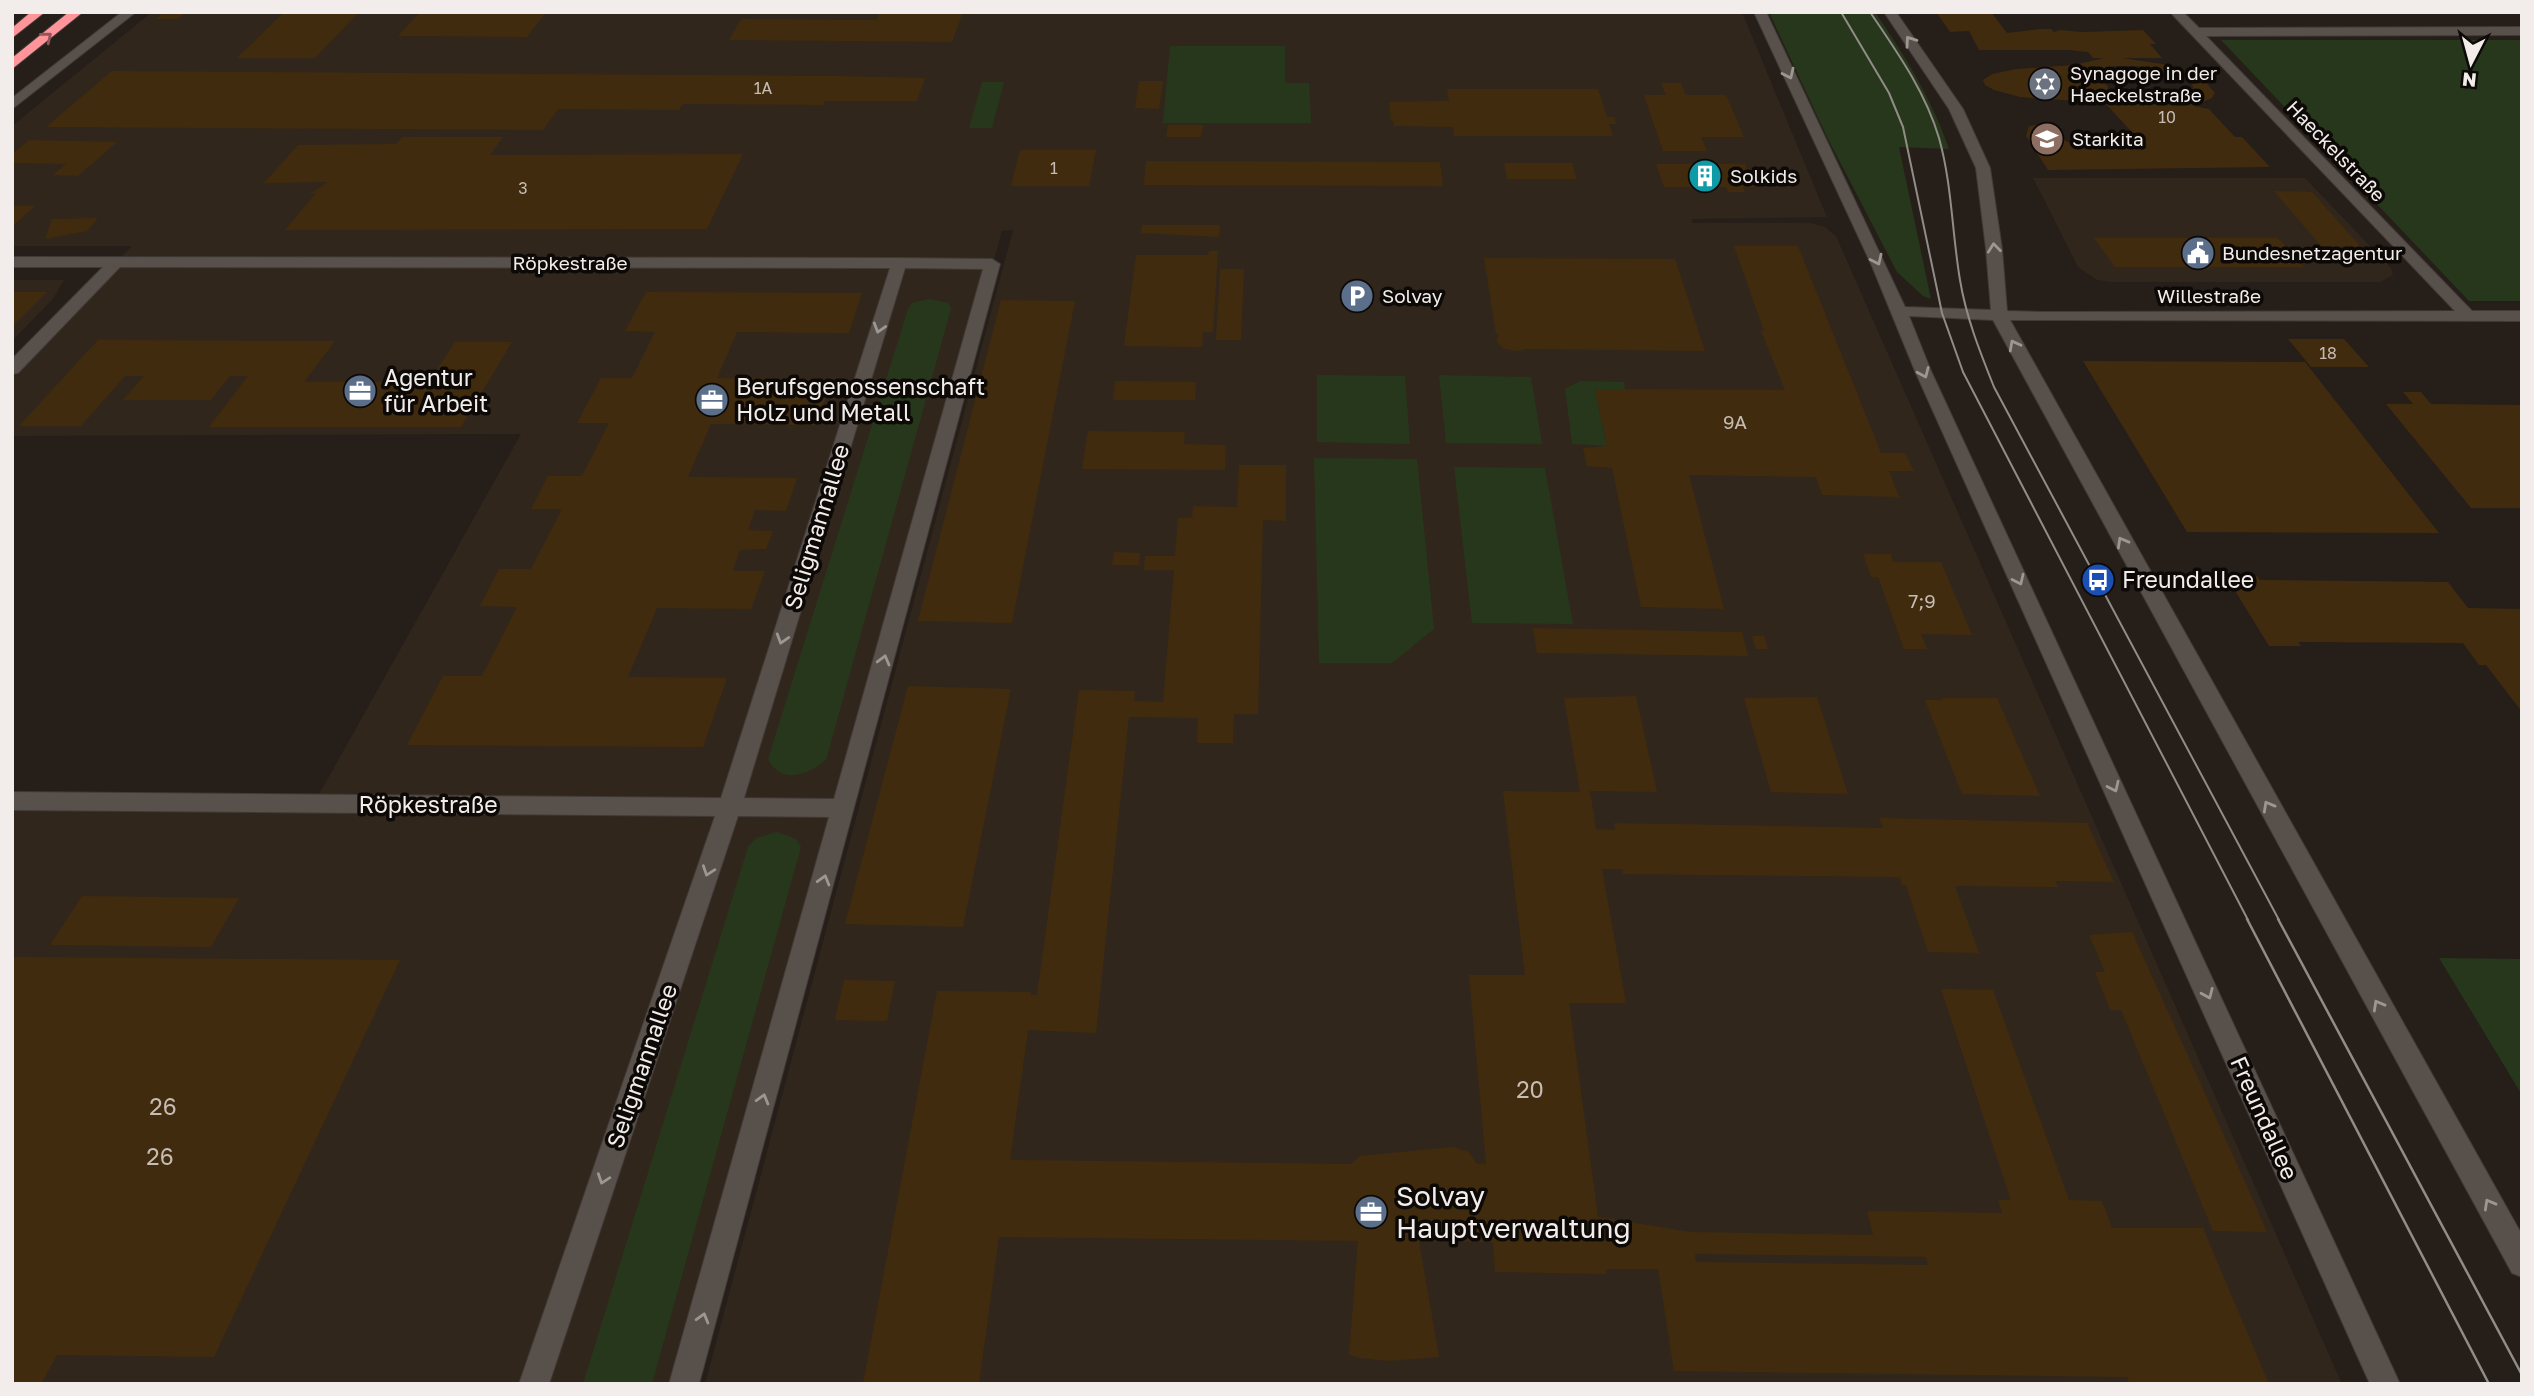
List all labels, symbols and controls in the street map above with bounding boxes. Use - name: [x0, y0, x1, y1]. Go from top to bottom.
- north arrow: [2436, 28, 2506, 98]
- one-way arrow: [38, 33, 51, 45]
- one-way arrow: [1906, 36, 1918, 49]
- place label: Synagoge in der Haeckelstraße: [2070, 61, 2218, 106]
- synagogue icon: Synagoge in der Haeckelstraße: [2026, 65, 2064, 103]
- one-way arrow: [1780, 67, 1794, 79]
- text: N: [2461, 68, 2478, 93]
- house number: 1A: [754, 78, 773, 98]
- street label: Haeckelstraße: [2282, 95, 2390, 206]
- house number: 10: [2158, 107, 2176, 127]
- school or university icon: Starkita: [2028, 120, 2066, 158]
- place label: Starkita: [2072, 127, 2144, 150]
- building icon: Solkids: [1686, 157, 1724, 195]
- house number: 1: [1050, 158, 1058, 178]
- place label: Solkids: [1730, 164, 1797, 187]
- house number: 3: [518, 178, 528, 198]
- public building icon: Bundesnetzagentur: [2179, 234, 2217, 272]
- place label: Bundesnetzagentur: [2222, 241, 2403, 264]
- one-way arrow: [1986, 242, 2001, 254]
- street label: Röpkestraße: [513, 251, 627, 274]
- one-way arrow: [1869, 253, 1883, 265]
- parking icon: Solvay: [1338, 277, 1376, 315]
- place label: Solvay: [1382, 284, 1443, 307]
- street label: Willestraße: [2157, 284, 2261, 307]
- one-way arrow: [872, 321, 887, 333]
- one-way arrow: [2009, 340, 2023, 352]
- house number: 18: [2319, 343, 2337, 363]
- place label: Agentur für Arbeit: [384, 363, 488, 417]
- one-way arrow: [1916, 366, 1930, 378]
- office icon: Agentur für Arbeit: [341, 372, 379, 410]
- place label: Berufsgenossenschaft Holz und Metall: [736, 372, 985, 426]
- office icon: Berufsgenossenschaft Holz und Metall: [693, 381, 731, 419]
- house number: 9A: [1723, 410, 1747, 433]
- street label: Seligmannallee: [778, 441, 855, 613]
- one-way arrow: [2117, 537, 2131, 549]
- bus stop icon: Freundallee: [2079, 561, 2117, 599]
- place label: Freundallee: [2122, 565, 2254, 593]
- one-way arrow: [2011, 573, 2025, 585]
- house number: 7;9: [1908, 589, 1936, 612]
- one-way arrow: [776, 632, 791, 644]
- one-way arrow: [876, 654, 891, 666]
- one-way arrow: [2106, 780, 2120, 792]
- street label: Röpkestraße: [358, 790, 498, 818]
- one-way arrow: [2263, 800, 2276, 813]
- one-way arrow: [702, 864, 716, 876]
- one-way arrow: [816, 874, 830, 886]
- street label: Seligmannallee: [600, 980, 682, 1151]
- one-way arrow: [2200, 987, 2214, 999]
- one-way arrow: [2373, 999, 2386, 1012]
- street label: Freundallee: [2225, 1052, 2305, 1184]
- house number: 20: [1516, 1075, 1544, 1103]
- house number: 26: [149, 1092, 177, 1120]
- one-way arrow: [755, 1093, 770, 1105]
- house number: 26: [146, 1142, 174, 1170]
- one-way arrow: [597, 1172, 611, 1185]
- place label: Solvay Hauptverwaltung: [1396, 1179, 1631, 1244]
- office icon: Solvay Hauptverwaltung: [1352, 1193, 1390, 1231]
- one-way arrow: [2484, 1198, 2497, 1211]
- one-way arrow: [694, 1312, 709, 1324]

